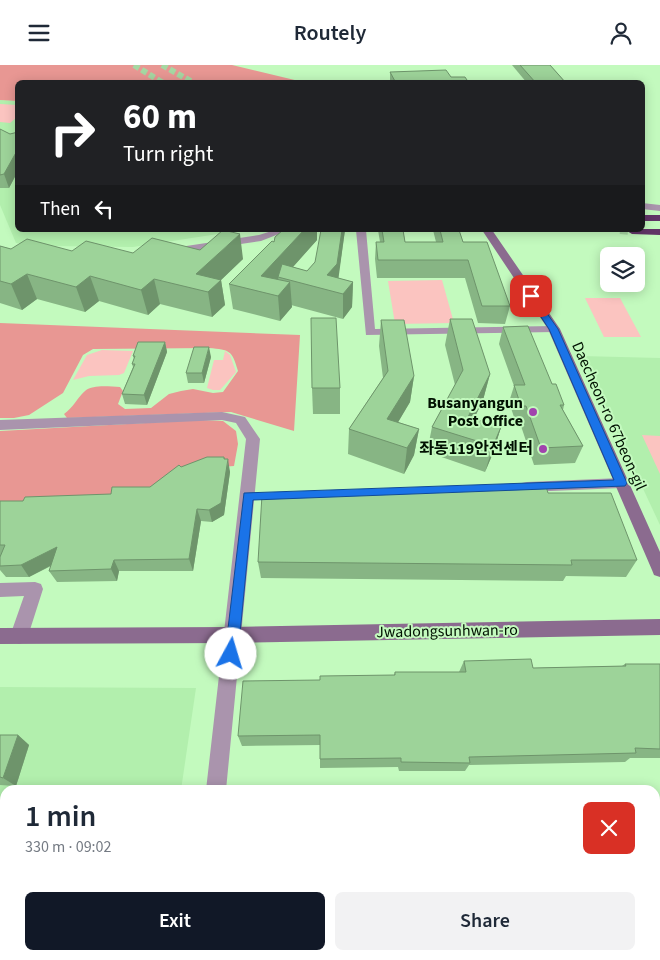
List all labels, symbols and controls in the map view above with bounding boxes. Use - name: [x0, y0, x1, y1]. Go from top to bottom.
- text: Routely: [294, 17, 366, 49]
- icon: menu: [25, 19, 53, 47]
- icon: person: [607, 19, 635, 47]
- text: 60 m: [123, 92, 197, 142]
- icon: right: [40, 100, 105, 165]
- text: Turn right: [123, 138, 213, 170]
- icon: left: [90, 195, 118, 223]
- text: Then: [40, 196, 80, 223]
- map controls: [600, 247, 645, 292]
- button: layers: [600, 247, 645, 292]
- pin: [510, 275, 552, 317]
- icon: arrive: [517, 282, 545, 310]
- street label: Daecheon-ro 67beon-gil: [566, 338, 652, 494]
- place label: Busanyangun Post Office: [427, 392, 523, 432]
- marker: Busanyangun Post Office: [527, 406, 539, 418]
- place label: 좌동119안전센터: [419, 438, 533, 460]
- marker: 좌동119안전센터: [537, 443, 549, 455]
- street label: Jwadongsunhwan-ro: [376, 619, 518, 643]
- position arrow: [204, 627, 256, 679]
- text: 1 min: [25, 795, 96, 838]
- button: close: [583, 802, 635, 854]
- text: 330 m · 09:02: [25, 836, 112, 858]
- button: Exit: [25, 892, 325, 950]
- button: Share: [335, 892, 635, 950]

